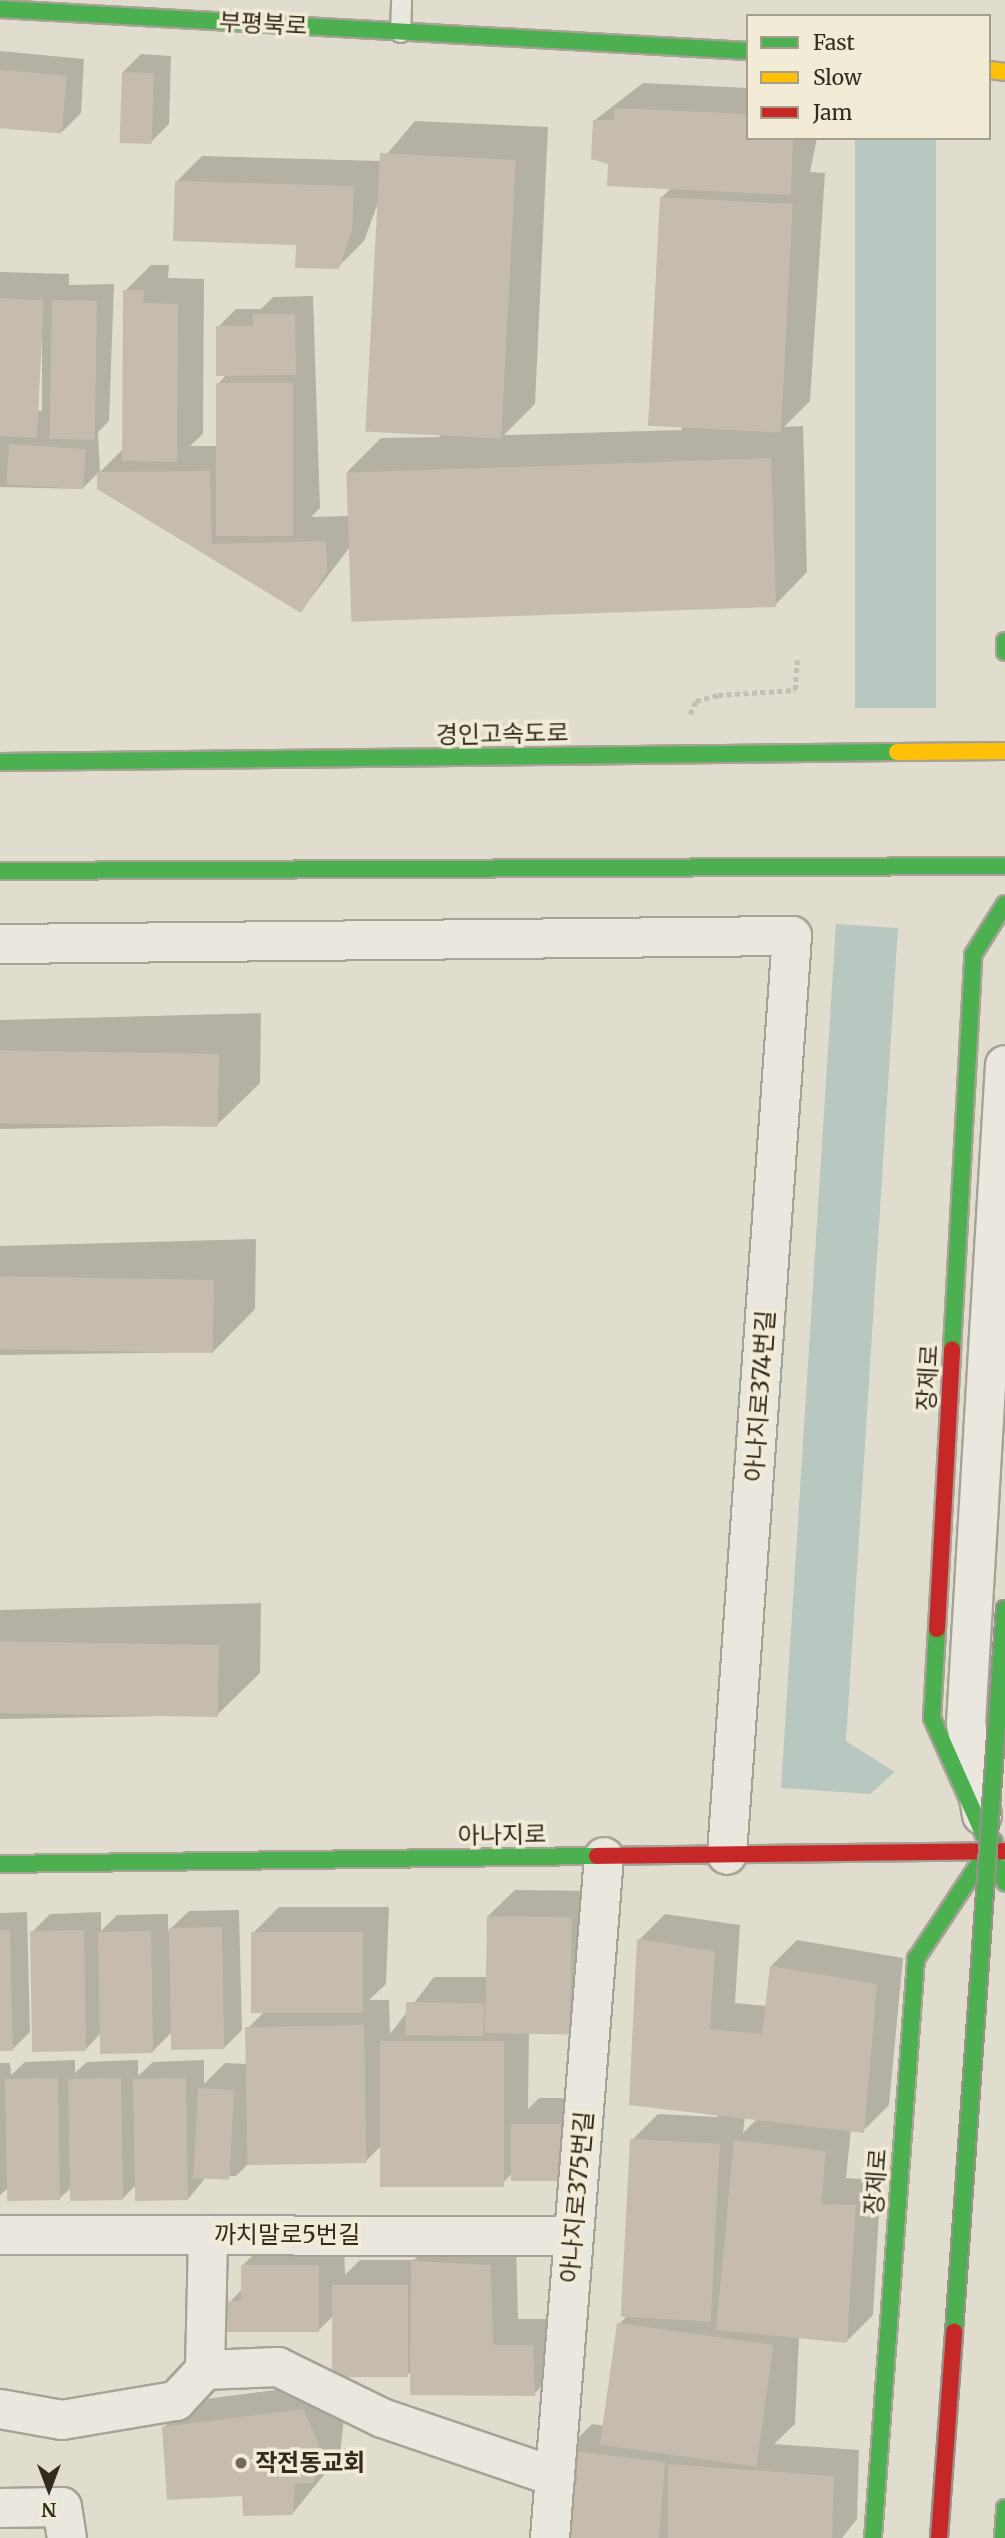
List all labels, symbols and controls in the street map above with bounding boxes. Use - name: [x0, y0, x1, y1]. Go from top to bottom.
- street label: 부평북로: [218, 7, 308, 41]
- legend: [746, 14, 991, 140]
- text: Fast: [813, 29, 855, 56]
- text: Slow: [813, 64, 862, 91]
- text: Jam: [813, 99, 852, 126]
- street label: 경인고속도로: [436, 718, 568, 750]
- street label: 아나지로374번길: [740, 1309, 780, 1483]
- street label: 장제로: [912, 1344, 944, 1412]
- street label: 아나지로: [458, 1820, 546, 1850]
- street label: 아나지로375번길: [555, 2110, 599, 2284]
- street label: 장제로: [859, 2148, 893, 2216]
- street label: 까치말로5번길: [214, 2221, 360, 2249]
- place label: 작전동교회: [255, 2449, 365, 2477]
- north arrow: [14, 2454, 84, 2524]
- marker: 작전동교회: [233, 2455, 249, 2471]
- text: N: [42, 2498, 57, 2522]

